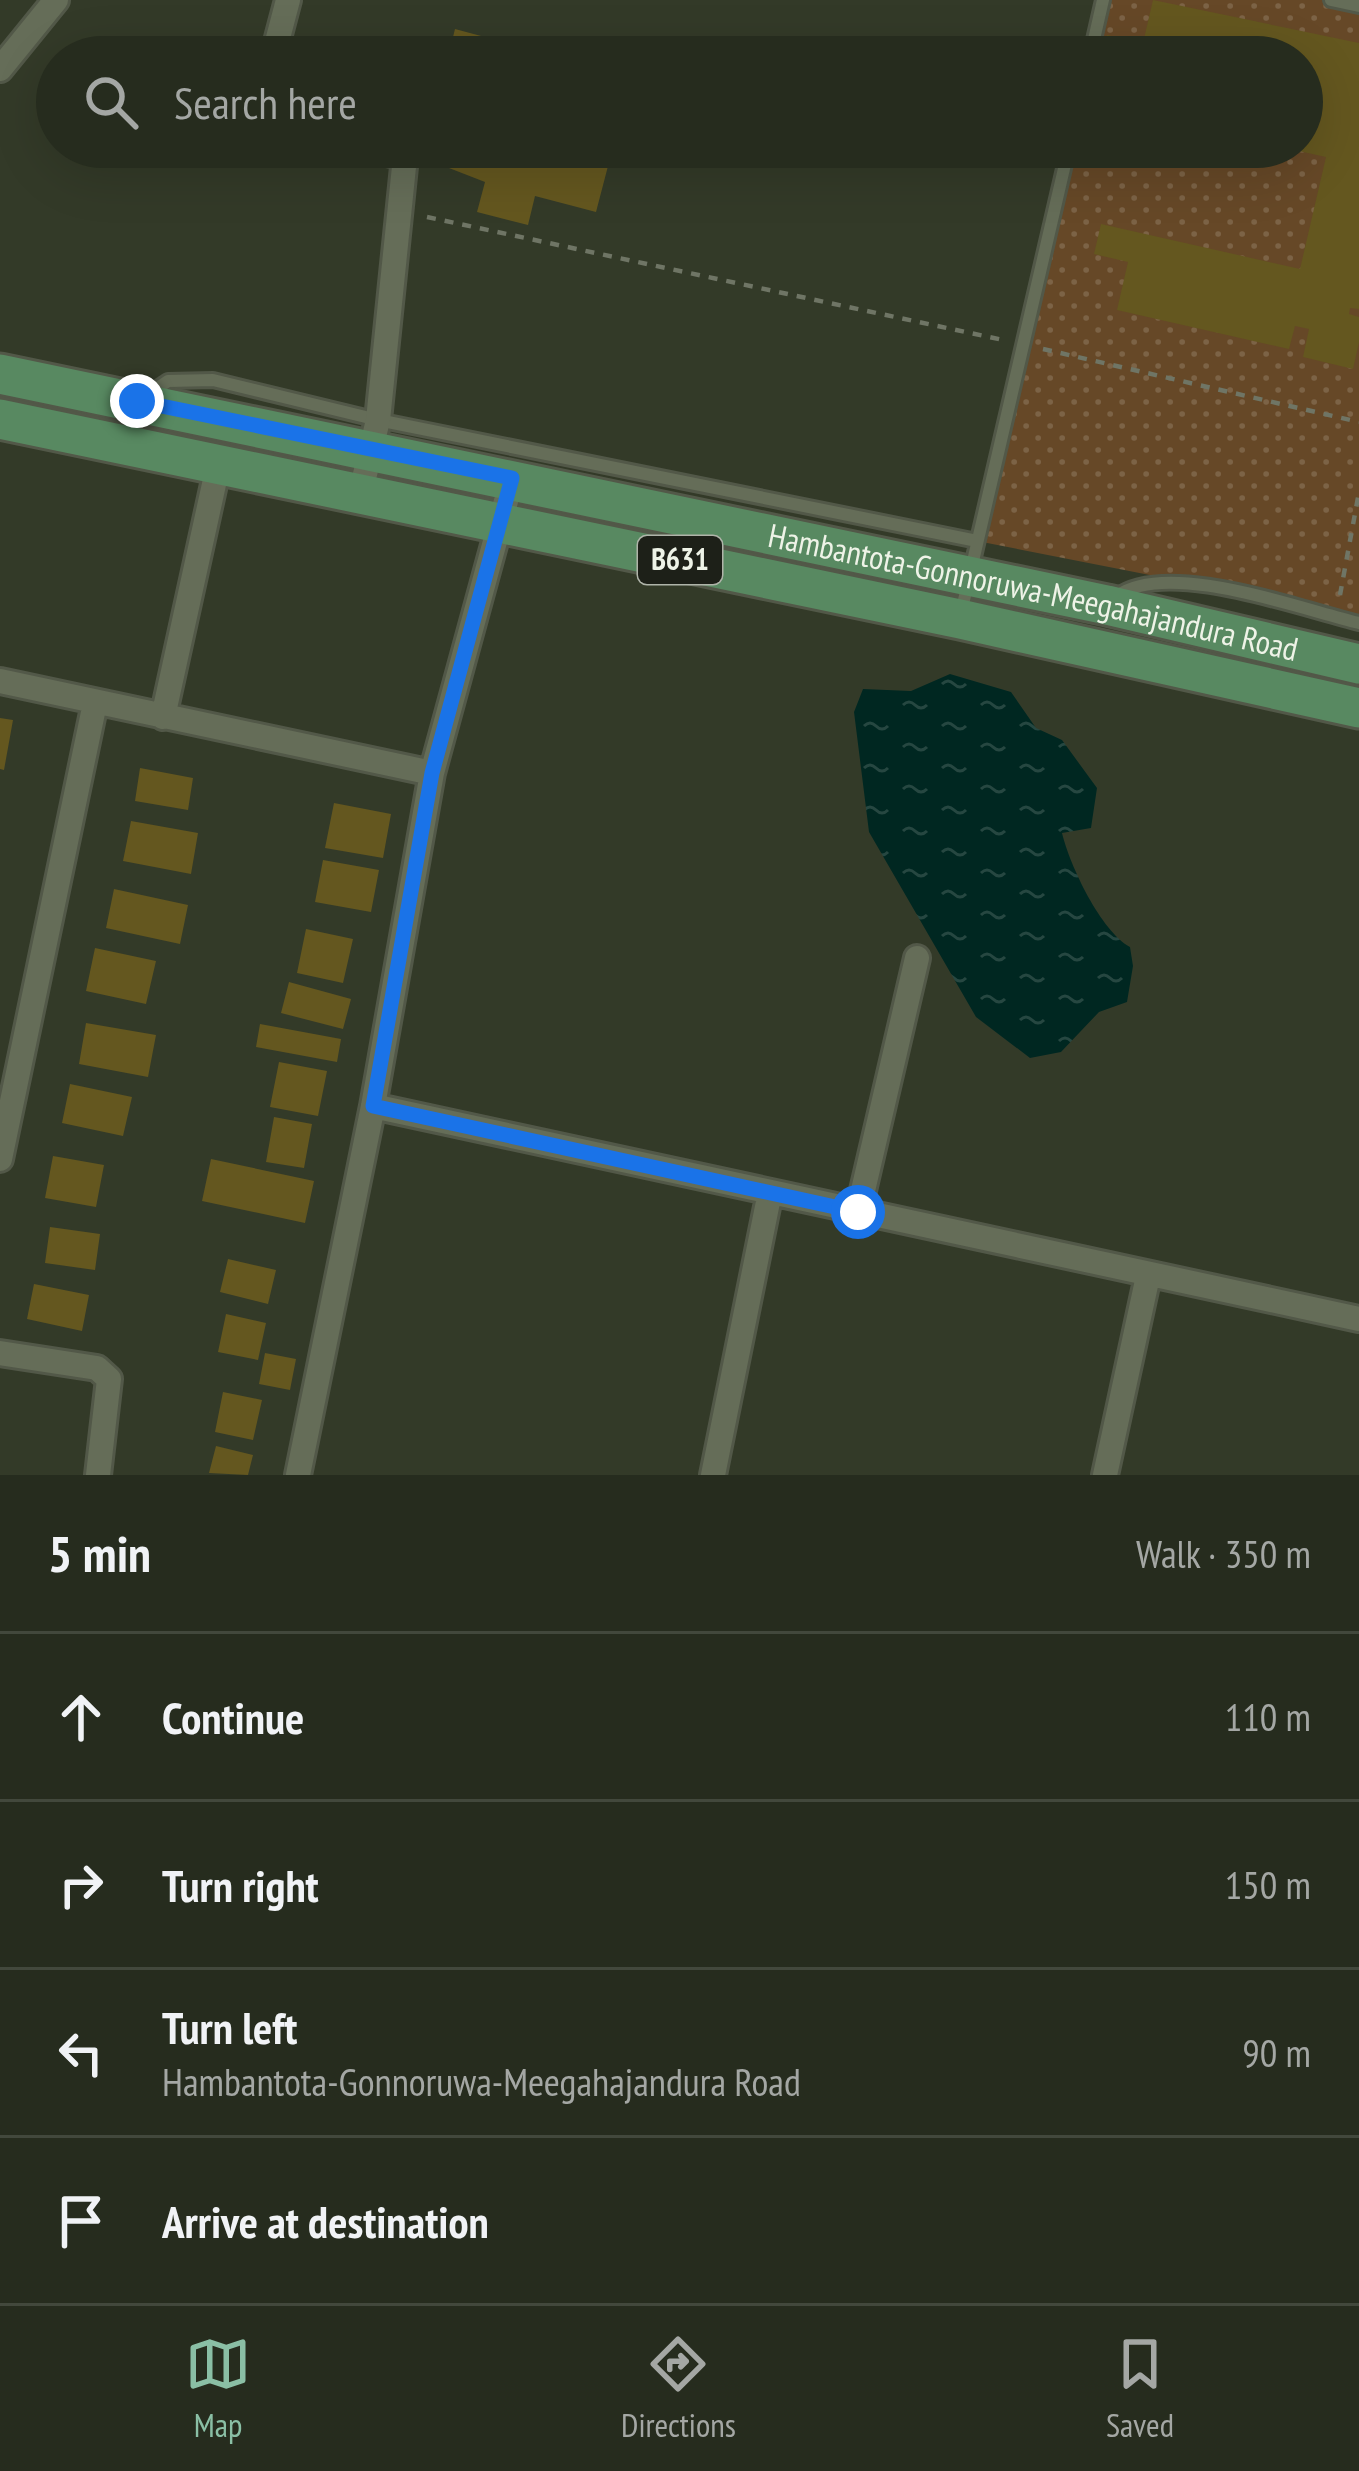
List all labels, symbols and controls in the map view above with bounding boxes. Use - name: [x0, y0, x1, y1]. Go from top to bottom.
- search box: [36, 36, 1323, 168]
- icon: search: [78, 69, 144, 135]
- text: Search here: [174, 73, 357, 131]
- route end: [110, 374, 164, 428]
- street label: Hambantota-Gonnoruwa-Meegahajandura Road: [765, 513, 1302, 670]
- road number: B631: [638, 536, 722, 584]
- route start: [831, 1185, 885, 1239]
- text: 5 min: [48, 1520, 151, 1586]
- text: Walk · 350 m: [1136, 1528, 1311, 1579]
- icon: ahead: [48, 1684, 114, 1750]
- text: Continue: [162, 1688, 304, 1746]
- text: 110 m: [1225, 1691, 1311, 1742]
- icon: right: [48, 1852, 114, 1918]
- text: Turn right: [162, 1856, 319, 1914]
- text: 150 m: [1225, 1859, 1311, 1910]
- text: Turn left: [162, 1998, 297, 2056]
- icon: left: [48, 2020, 114, 2086]
- text: 90 m: [1242, 2027, 1311, 2078]
- text: Hambantota-Gonnoruwa-Meegahajandura Road: [162, 2056, 801, 2107]
- icon: arrive: [48, 2188, 114, 2254]
- text: Arrive at destination: [162, 2192, 489, 2250]
- tab: Map: [185, 2331, 251, 2446]
- tab: Directions: [621, 2331, 736, 2446]
- tab: Saved: [1106, 2331, 1174, 2446]

